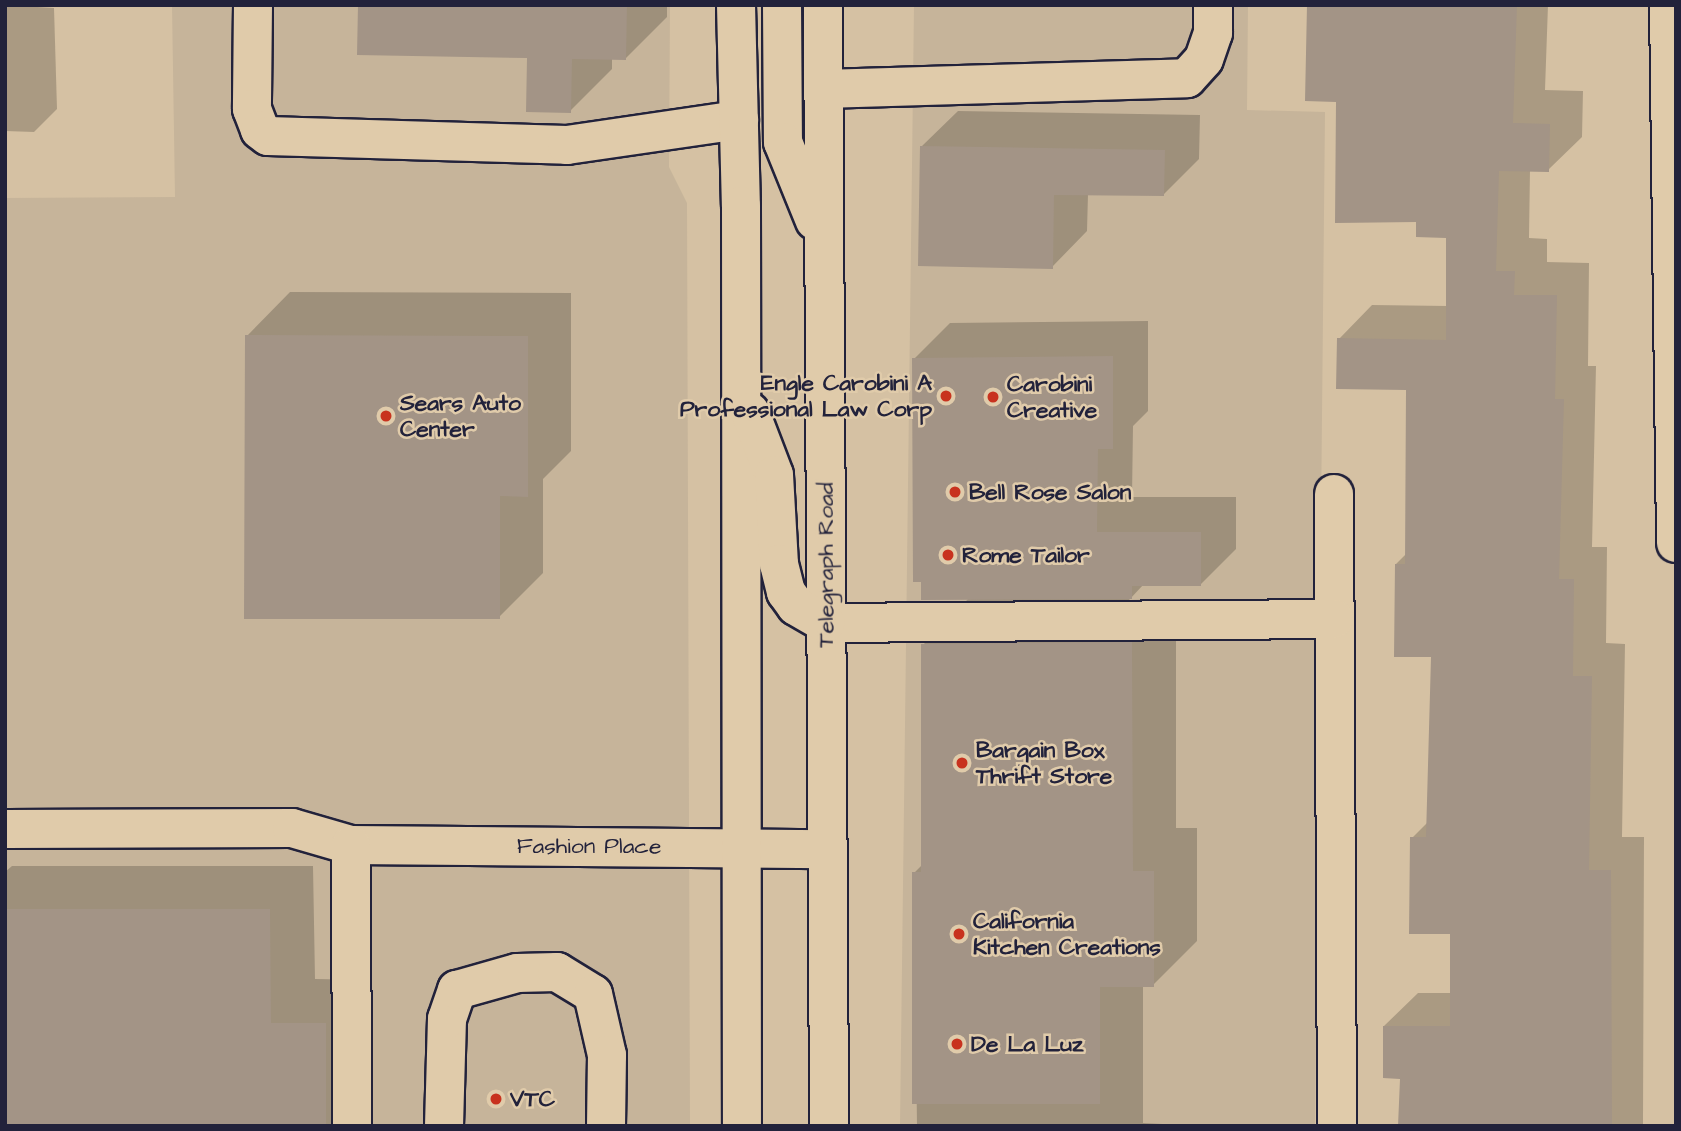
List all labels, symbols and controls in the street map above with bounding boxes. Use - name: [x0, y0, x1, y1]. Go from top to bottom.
- place label: Engle Carobini A Professional Law Corp: [680, 369, 932, 423]
- place label: Carobini Creative: [1007, 370, 1097, 424]
- marker: Engle Carobini A Professional Law Corp: [938, 388, 954, 404]
- place label: Sears Auto Center: [400, 389, 521, 443]
- marker: Carobini Creative: [985, 389, 1001, 405]
- marker: Sears Auto Center: [378, 408, 394, 424]
- place label: Bell Rose Salon: [969, 478, 1131, 506]
- street label: Telegraph Road: [812, 482, 840, 648]
- marker: Bell Rose Salon: [947, 484, 963, 500]
- place label: Rome Tailor: [962, 541, 1090, 569]
- marker: Rome Tailor: [940, 547, 956, 563]
- place label: Bargain Box Thrift Store: [976, 736, 1112, 790]
- marker: Bargain Box Thrift Store: [954, 755, 970, 771]
- street label: Fashion Place: [517, 832, 661, 860]
- place label: California Kitchen Creations: [973, 907, 1161, 961]
- marker: California Kitchen Creations: [951, 926, 967, 942]
- place label: De La Luz: [971, 1030, 1083, 1058]
- marker: De La Luz: [949, 1036, 965, 1052]
- place label: VTC: [510, 1085, 555, 1113]
- marker: VTC: [488, 1091, 504, 1107]

